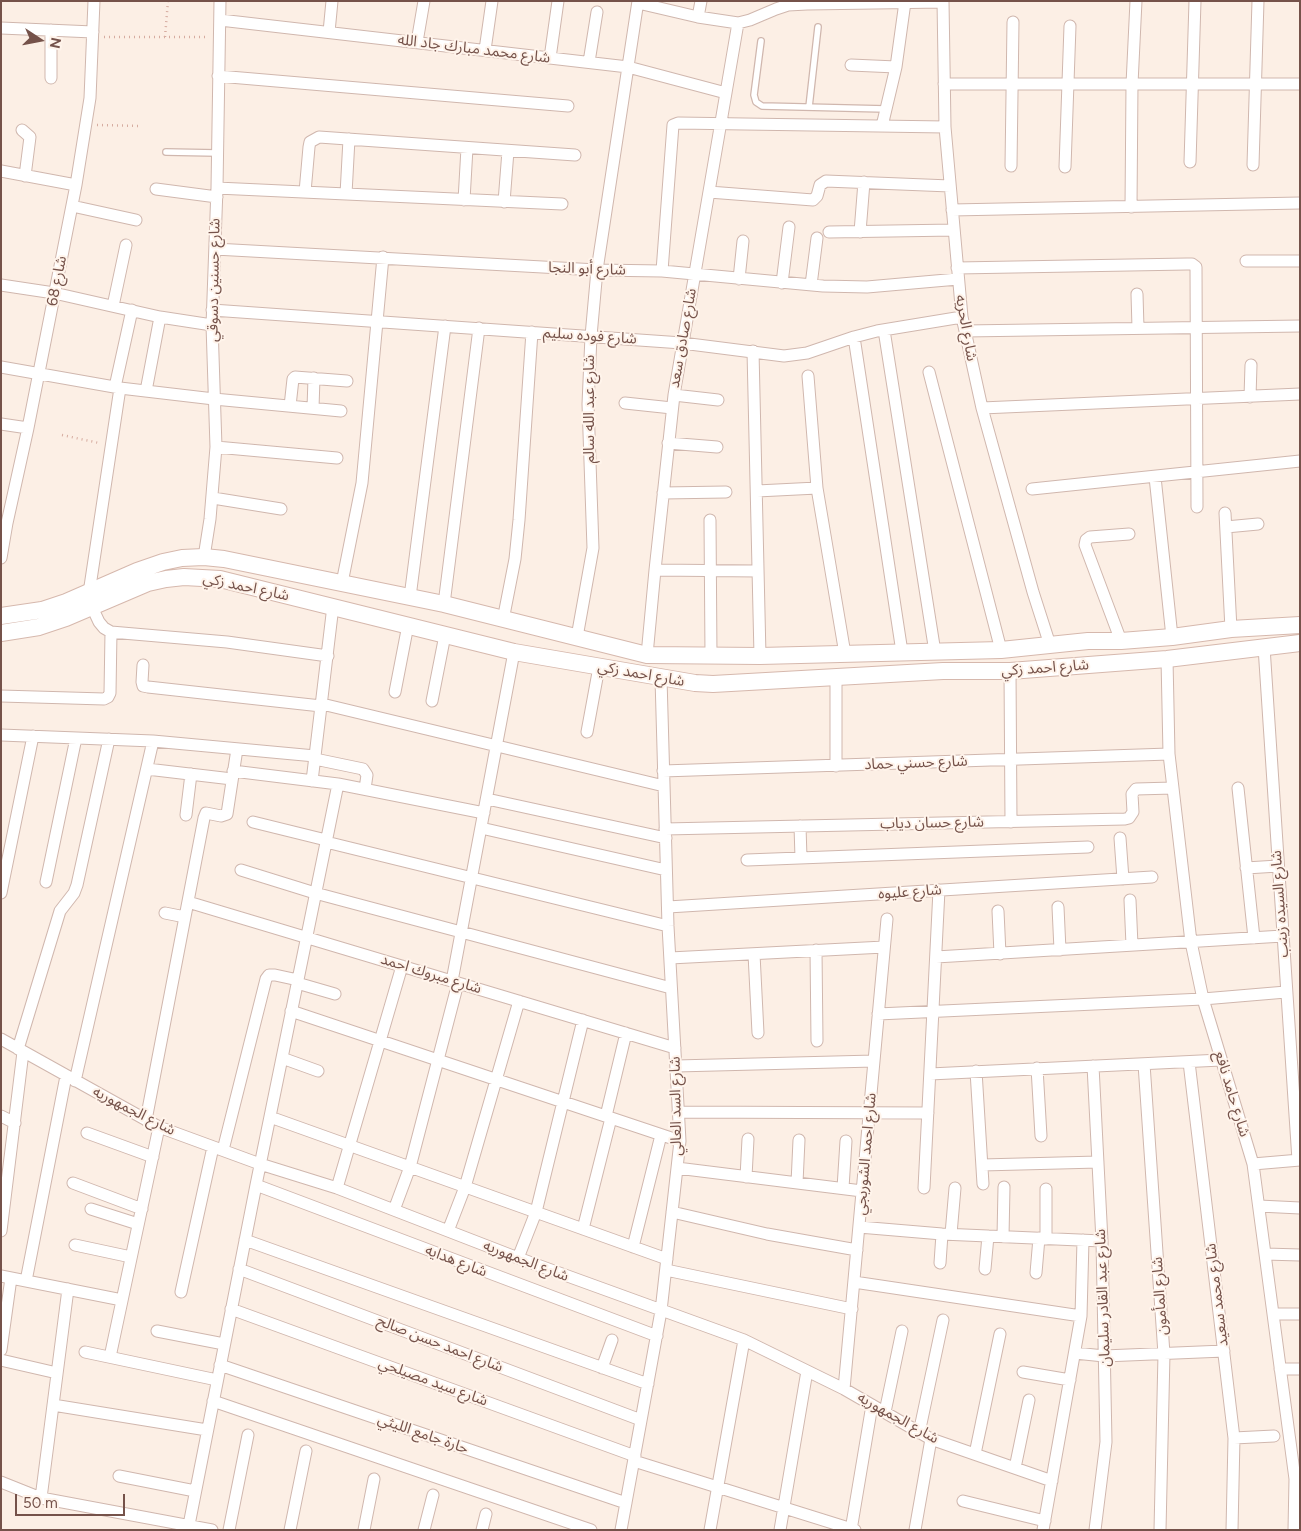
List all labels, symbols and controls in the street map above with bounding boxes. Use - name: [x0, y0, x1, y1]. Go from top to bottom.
- north arrow: [15, 15, 65, 65]
- street label: شارع محمد مبارك جاد الله: [397, 31, 551, 67]
- text: N: [46, 36, 65, 50]
- street label: شارع حسنين دسوقي: [204, 218, 224, 342]
- street label: شارع 68: [43, 254, 71, 308]
- street label: شارع أبو النجا: [548, 259, 626, 279]
- street label: شارع صادق سعد: [665, 287, 701, 389]
- street label: شارع الحريه: [951, 293, 981, 363]
- street label: شارع فوده سليم: [543, 324, 637, 348]
- street label: شارع عبد الله سالم: [581, 355, 599, 463]
- street label: شارع احمد زكي: [201, 569, 291, 605]
- street label: شارع احمد زكي: [1001, 656, 1089, 680]
- street label: شارع احمد زكي: [596, 658, 686, 690]
- street label: شارع حسني حماد: [864, 752, 968, 774]
- street label: شارع حسان دياب: [880, 813, 984, 833]
- street label: شارع السيده زينب: [1267, 850, 1293, 958]
- street label: شارع عليوه: [878, 881, 942, 903]
- street label: شارع مبروك احمد: [378, 950, 484, 998]
- street label: شارع حامد نافع: [1210, 1049, 1254, 1139]
- street label: شارع السد العالي: [666, 1056, 686, 1156]
- street label: شارع الجمهوريه: [90, 1083, 178, 1139]
- street label: شارع احمد الشوربجي: [852, 1092, 880, 1216]
- street label: شارع عبد القادر سليمان: [1092, 1229, 1114, 1367]
- street label: شارع الجمهوريه: [481, 1236, 571, 1286]
- street label: شارع هدايه: [422, 1241, 490, 1281]
- street label: شارع محمد سعيد: [1202, 1242, 1232, 1348]
- street label: شارع المأمون: [1148, 1256, 1172, 1336]
- street label: شارع احمد حسن صالح: [374, 1312, 506, 1376]
- street label: شارع سيد مصيلحي: [376, 1354, 490, 1410]
- street label: شارع الجمهوريه: [854, 1388, 942, 1448]
- street label: حارة جامع الليثي: [375, 1410, 471, 1458]
- scale bar: [18, 1484, 128, 1516]
- text: 50 m: [23, 1494, 58, 1512]

